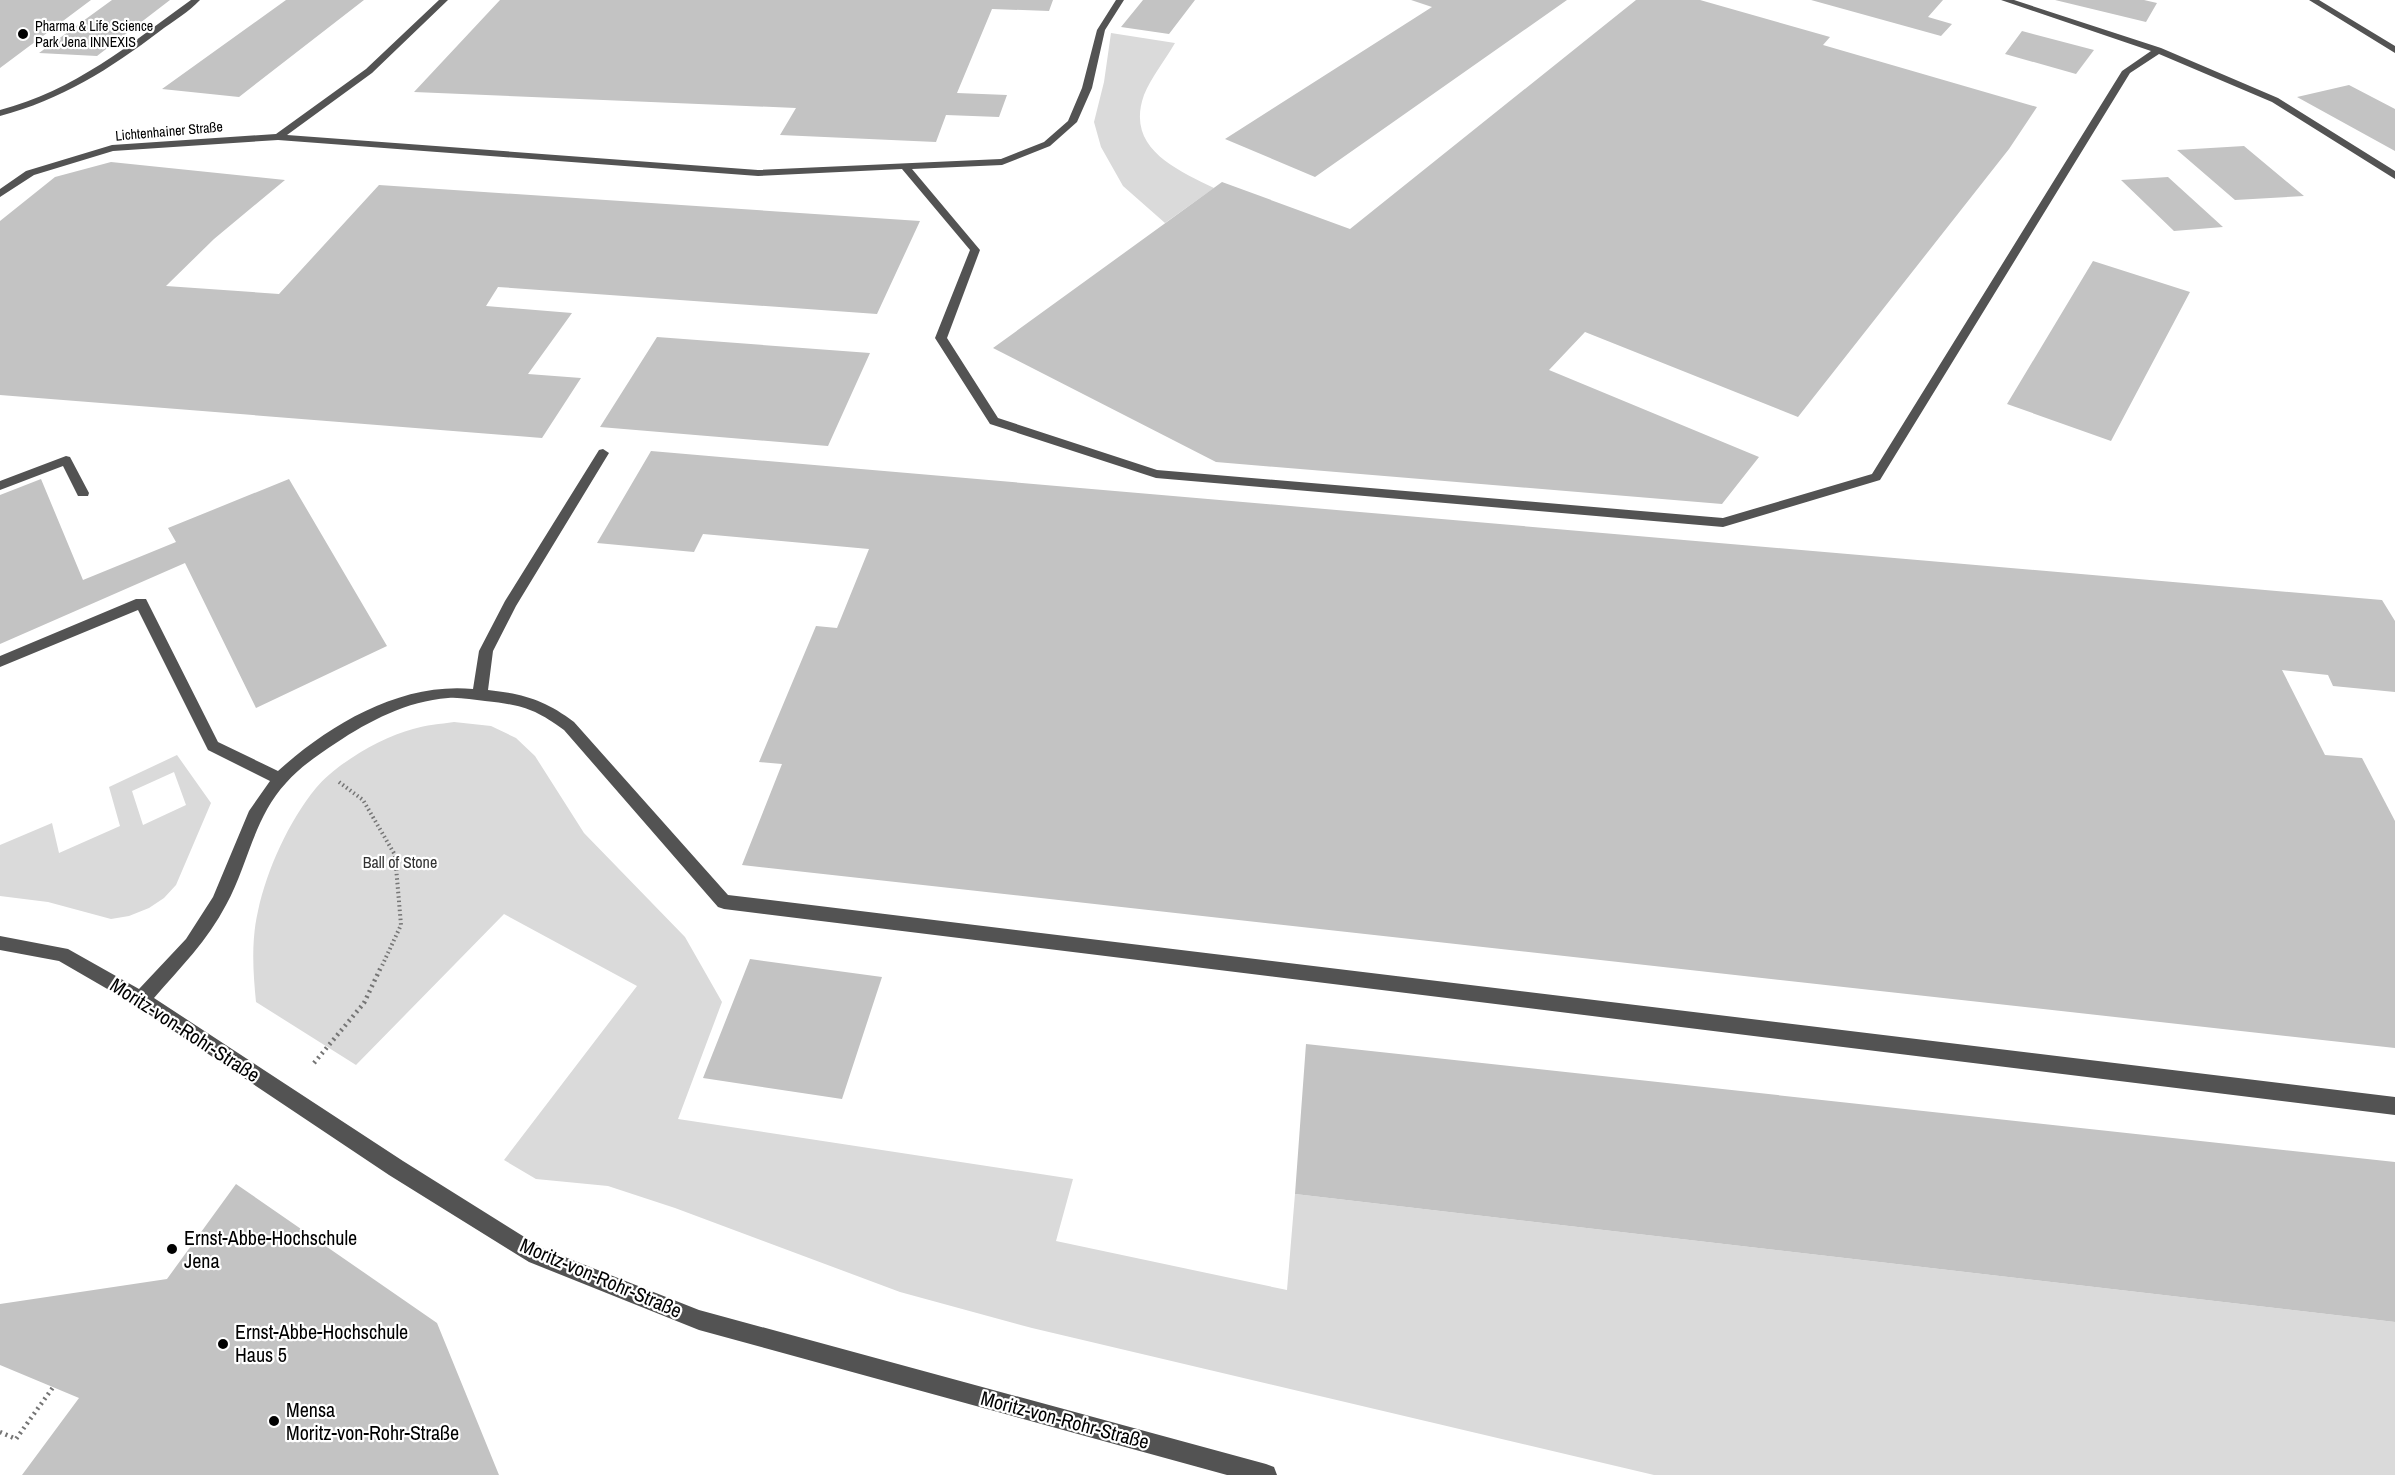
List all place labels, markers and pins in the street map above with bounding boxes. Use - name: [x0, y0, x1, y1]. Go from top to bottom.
- place label: Pharma & Life Science Park Jena INNEXIS: [35, 17, 153, 51]
- marker: Pharma & Life Science Park Jena INNEXIS: [16, 27, 30, 41]
- place label: Ernst-Abbe-Hochschule Jena: [184, 1224, 357, 1274]
- marker: Ernst-Abbe-Hochschule Jena: [165, 1242, 179, 1256]
- place label: Ernst-Abbe-Hochschule Haus 5: [235, 1318, 408, 1368]
- marker: Ernst-Abbe-Hochschule Haus 5: [216, 1337, 230, 1351]
- place label: Mensa Moritz-von-Rohr-Straße: [286, 1396, 459, 1446]
- marker: Mensa Moritz-von-Rohr-Straße: [267, 1414, 281, 1428]

